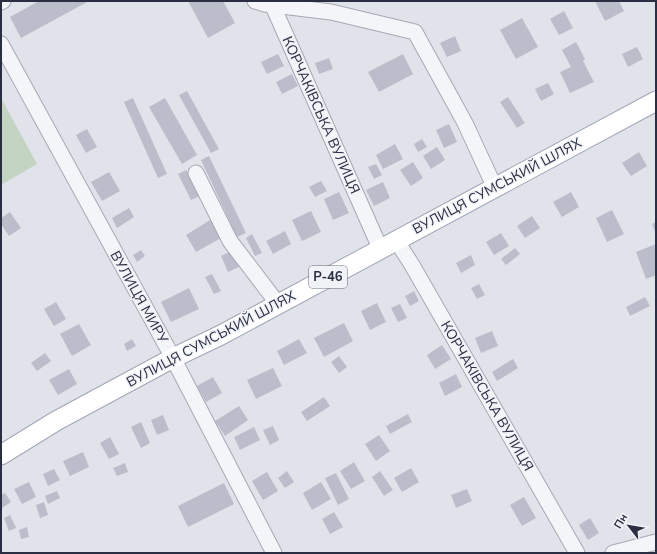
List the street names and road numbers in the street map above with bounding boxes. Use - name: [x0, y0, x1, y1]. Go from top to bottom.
- street label: КОРЧАКІВСЬКА ВУЛИЦЯ: [278, 33, 364, 197]
- street label: ВУЛИЦЯ СУМСЬКИЙ ШЛЯХ: [409, 133, 585, 239]
- street label: ВУЛИЦЯ МИРУ: [106, 247, 173, 348]
- road number: Р-46: [309, 266, 347, 288]
- street label: ВУЛИЦЯ СУМСЬКИЙ ШЛЯХ: [123, 286, 299, 392]
- street label: КОРЧАКІВСЬКА ВУЛИЦЯ: [436, 317, 538, 475]

